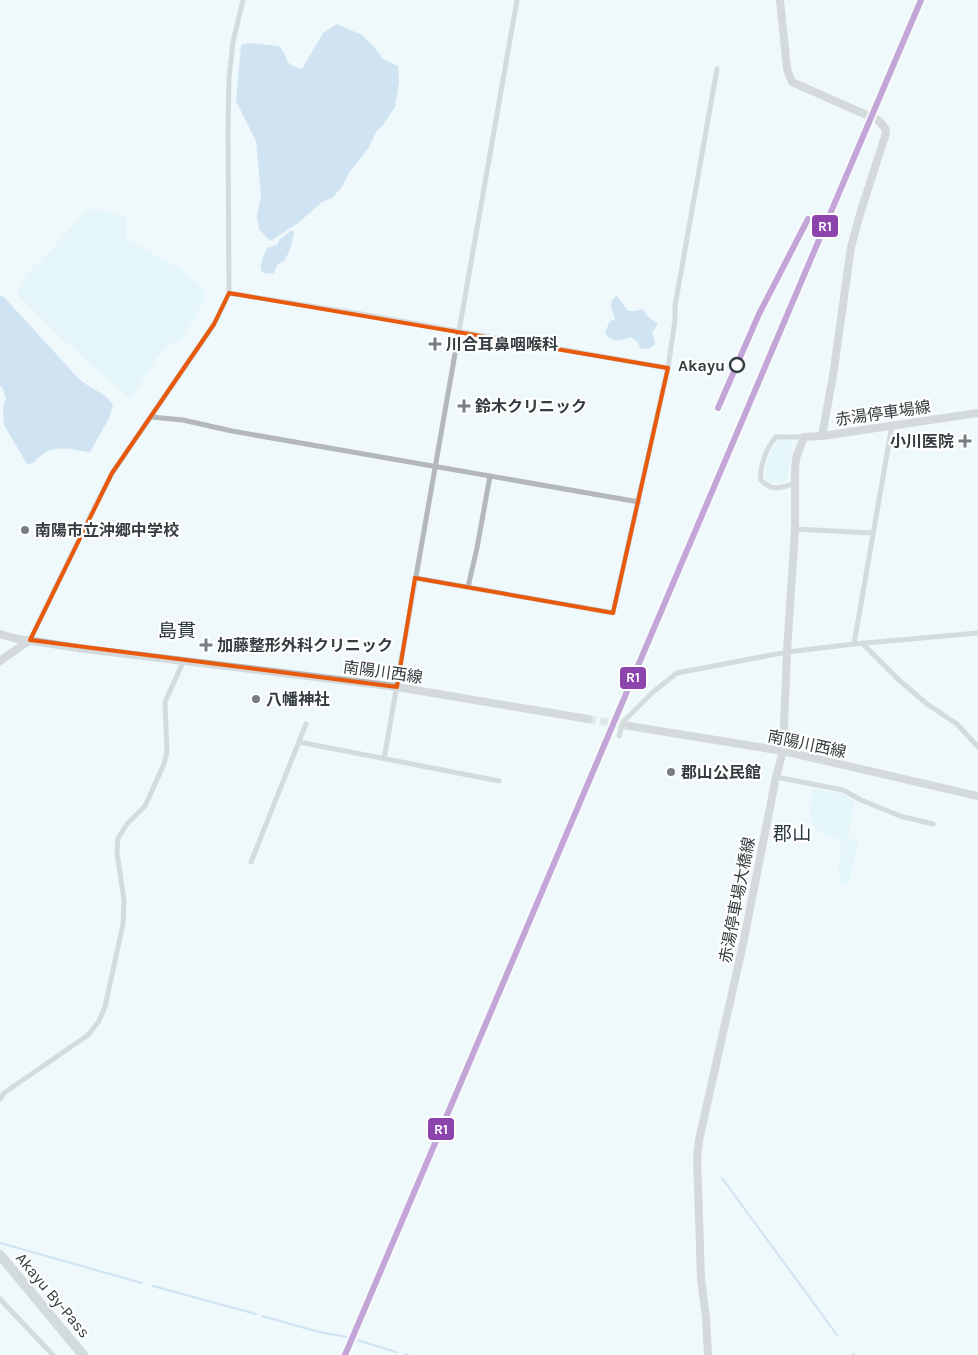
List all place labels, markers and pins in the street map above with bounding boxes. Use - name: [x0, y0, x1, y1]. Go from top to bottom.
- place label: 川合耳鼻咽喉科: [446, 335, 558, 354]
- marker: 川合耳鼻咽喉科: [428, 337, 442, 351]
- place label: Akayu: [678, 356, 725, 375]
- marker: Akayu: [729, 357, 745, 373]
- place label: 鈴木クリニック: [475, 397, 587, 416]
- marker: 鈴木クリニック: [457, 399, 471, 413]
- place label: 小川医院: [890, 432, 954, 451]
- marker: 小川医院: [958, 434, 972, 448]
- place label: 南陽市立沖郷中学校: [35, 521, 179, 540]
- marker: 南陽市立沖郷中学校: [19, 524, 31, 536]
- place label: 加藤整形外科クリニック: [217, 636, 393, 655]
- marker: 加藤整形外科クリニック: [199, 638, 213, 652]
- place label: 八幡神社: [266, 690, 330, 709]
- marker: 八幡神社: [250, 693, 262, 705]
- place label: 郡山公民館: [681, 763, 761, 782]
- marker: 郡山公民館: [665, 766, 677, 778]

